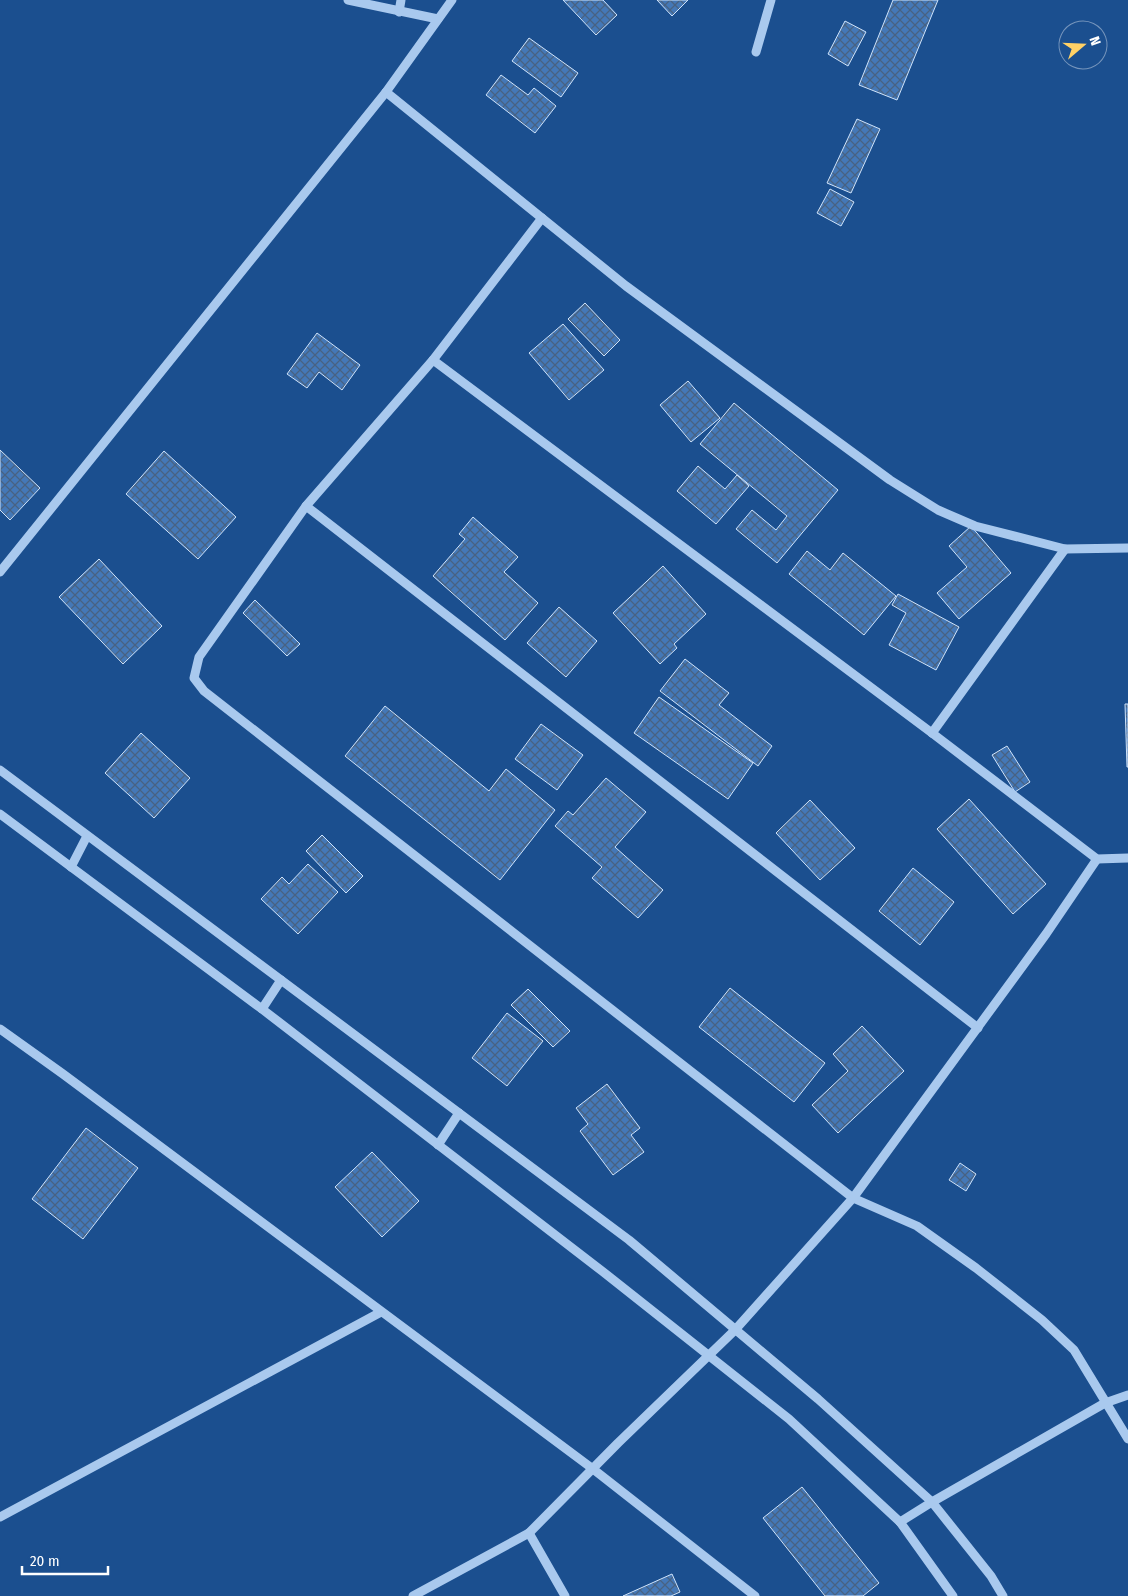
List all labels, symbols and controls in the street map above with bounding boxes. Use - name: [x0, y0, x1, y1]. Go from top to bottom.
- north arrow: [1058, 20, 1108, 70]
- text: N: [1085, 34, 1104, 48]
- scale bar: [22, 1544, 109, 1576]
- text: 20 m: [30, 1552, 60, 1570]

